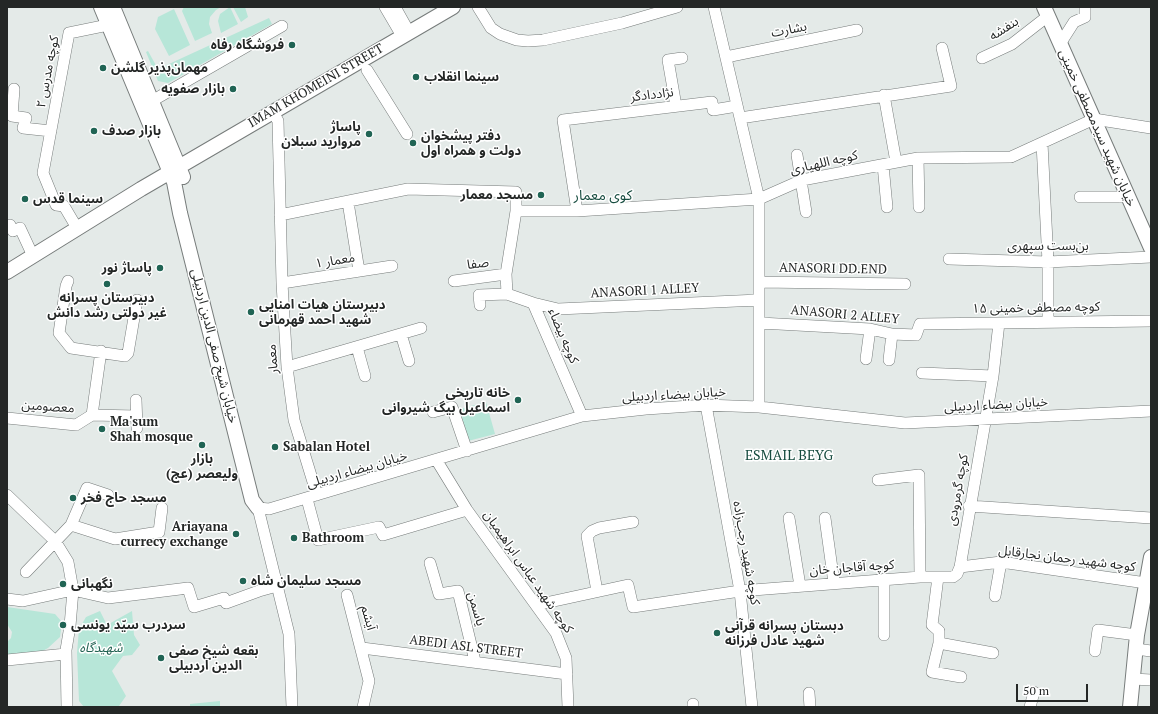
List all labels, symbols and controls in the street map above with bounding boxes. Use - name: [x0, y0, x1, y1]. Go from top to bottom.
- street label: بنفشه: [986, 14, 1022, 44]
- street label: بشارت: [770, 19, 808, 41]
- street label: کوچه مدرس ۲: [33, 35, 63, 109]
- place label: فروشگاه رفاه: [211, 37, 284, 53]
- marker: فروشگاه رفاه: [287, 40, 297, 50]
- street label: IMAM KHOMEINI STREET: [246, 41, 386, 131]
- street label: خیابان شهید سیدمصطفی خمینی: [1055, 47, 1139, 209]
- place label: مهمان‌پذیر گلشن: [111, 60, 208, 76]
- marker: مهمان‌پذیر گلشن: [98, 63, 108, 73]
- place label: سینما انقلاب: [424, 69, 499, 85]
- marker: سینما انقلاب: [411, 72, 421, 82]
- place label: بازار صفویه: [161, 81, 225, 97]
- marker: بازار صفویه: [228, 84, 238, 94]
- street label: نژاددادگر: [629, 85, 675, 105]
- place label: پاساژ مروارید سبلان: [281, 119, 361, 150]
- place label: بازار صدف: [102, 123, 161, 139]
- marker: بازار صدف: [89, 126, 99, 136]
- place label: دفتر پیشخوان دولت و همراه اول: [421, 128, 521, 159]
- marker: پاساژ مروارید سبلان: [364, 129, 374, 139]
- marker: دفتر پیشخوان دولت و همراه اول: [408, 138, 418, 148]
- street label: کوچه اللهیاری: [789, 148, 859, 178]
- place label: مسجد معمار: [460, 187, 533, 203]
- district label: کوی معمار: [574, 188, 632, 204]
- marker: مسجد معمار: [536, 190, 546, 200]
- place label: سینما قدس: [33, 191, 103, 207]
- marker: سینما قدس: [20, 194, 30, 204]
- street label: بن‌بست سپهری: [1007, 238, 1089, 254]
- street label: معمار ۱: [314, 250, 356, 272]
- street label: صفا: [466, 255, 490, 273]
- place label: پاساژ نور: [102, 260, 152, 276]
- street label: ANASORI DD.END: [779, 260, 887, 278]
- marker: پاساژ نور: [155, 263, 165, 273]
- street label: خیابان شیخ صفی الدین اردبیلی: [187, 267, 241, 425]
- marker: دبیرستان پسرانه غیر دولتی رشد دانش: [102, 279, 112, 289]
- street label: ANASORI 1 ALLEY: [590, 280, 700, 302]
- place label: دبیرستان پسرانه غیر دولتی رشد دانش: [47, 290, 167, 321]
- place label: دبیرستان هیات امنایی شهید احمد قهرمانی: [259, 297, 385, 328]
- street label: کوچه مصطفی خمینی ۱۵: [972, 299, 1100, 317]
- street label: ANASORI 2 ALLEY: [790, 302, 900, 328]
- street label: کوچه بیضاء: [544, 306, 582, 366]
- marker: دبیرستان هیات امنایی شهید احمد قهرمانی: [246, 307, 256, 317]
- street label: معمار: [264, 344, 282, 374]
- street label: خیابان بیضاء اردبیلی: [622, 384, 726, 406]
- place label: خانه تاریخی اسماعیل بیگ شیروانی: [382, 385, 510, 416]
- street label: خیابان بیضاء اردبیلی: [944, 394, 1048, 416]
- marker: خانه تاریخی اسماعیل بیگ شیروانی: [513, 395, 523, 405]
- street label: معصومین: [21, 397, 75, 417]
- place label: Ma'sum Shah mosque: [110, 414, 193, 445]
- marker: Ma'sum Shah mosque: [97, 424, 107, 434]
- place label: Sabalan Hotel: [283, 439, 370, 455]
- marker: بازار ولیعصر (عج): [197, 440, 207, 450]
- marker: Sabalan Hotel: [270, 442, 280, 452]
- street label: خیابان بیضاء اردبیلی: [305, 448, 409, 492]
- district label: ESMAIL BEYG: [739, 448, 839, 464]
- place label: بازار ولیعصر (عج): [166, 451, 238, 482]
- street label: کوچه گرمرودی: [944, 453, 972, 527]
- place label: مسجد حاج فخر: [81, 490, 167, 506]
- marker: مسجد حاج فخر: [68, 493, 78, 503]
- street label: کوچه شهید رجب‌زاده: [729, 500, 763, 606]
- street label: کوچه شهید عباس ابراهیمیان: [480, 508, 576, 636]
- place label: Ariayana currecy exchange: [120, 519, 228, 550]
- marker: Ariayana currecy exchange: [231, 529, 241, 539]
- place label: Bathroom: [302, 530, 364, 546]
- marker: Bathroom: [289, 533, 299, 543]
- street label: کوچه شهید رحمان نجارقابل: [998, 543, 1136, 575]
- street label: کوچه آقاجان خان: [809, 557, 895, 579]
- place label: مسجد سلیمان شاه: [251, 573, 361, 589]
- place label: نگهبانی: [71, 576, 113, 592]
- marker: مسجد سلیمان شاه: [238, 576, 248, 586]
- marker: نگهبانی: [58, 579, 68, 589]
- street label: یاسمن: [464, 590, 488, 628]
- street label: آیشم: [357, 604, 379, 632]
- place label: سردرب سیّد یونسی: [71, 617, 186, 633]
- place label: دبستان پسرانه قرآنی شهید عادل فرزانه: [725, 618, 844, 649]
- marker: سردرب سیّد یونسی: [58, 620, 68, 630]
- marker: دبستان پسرانه قرآنی شهید عادل فرزانه: [712, 628, 722, 638]
- street label: ABEDI ASL STREET: [408, 632, 524, 662]
- park label: شهیدگاه: [80, 640, 122, 656]
- place label: بقعه شیخ صفی الدین اردبیلی: [169, 643, 259, 674]
- marker: بقعه شیخ صفی الدین اردبیلی: [156, 653, 166, 663]
- scale bar: [1018, 676, 1090, 702]
- text: 50 m: [1023, 683, 1049, 698]

